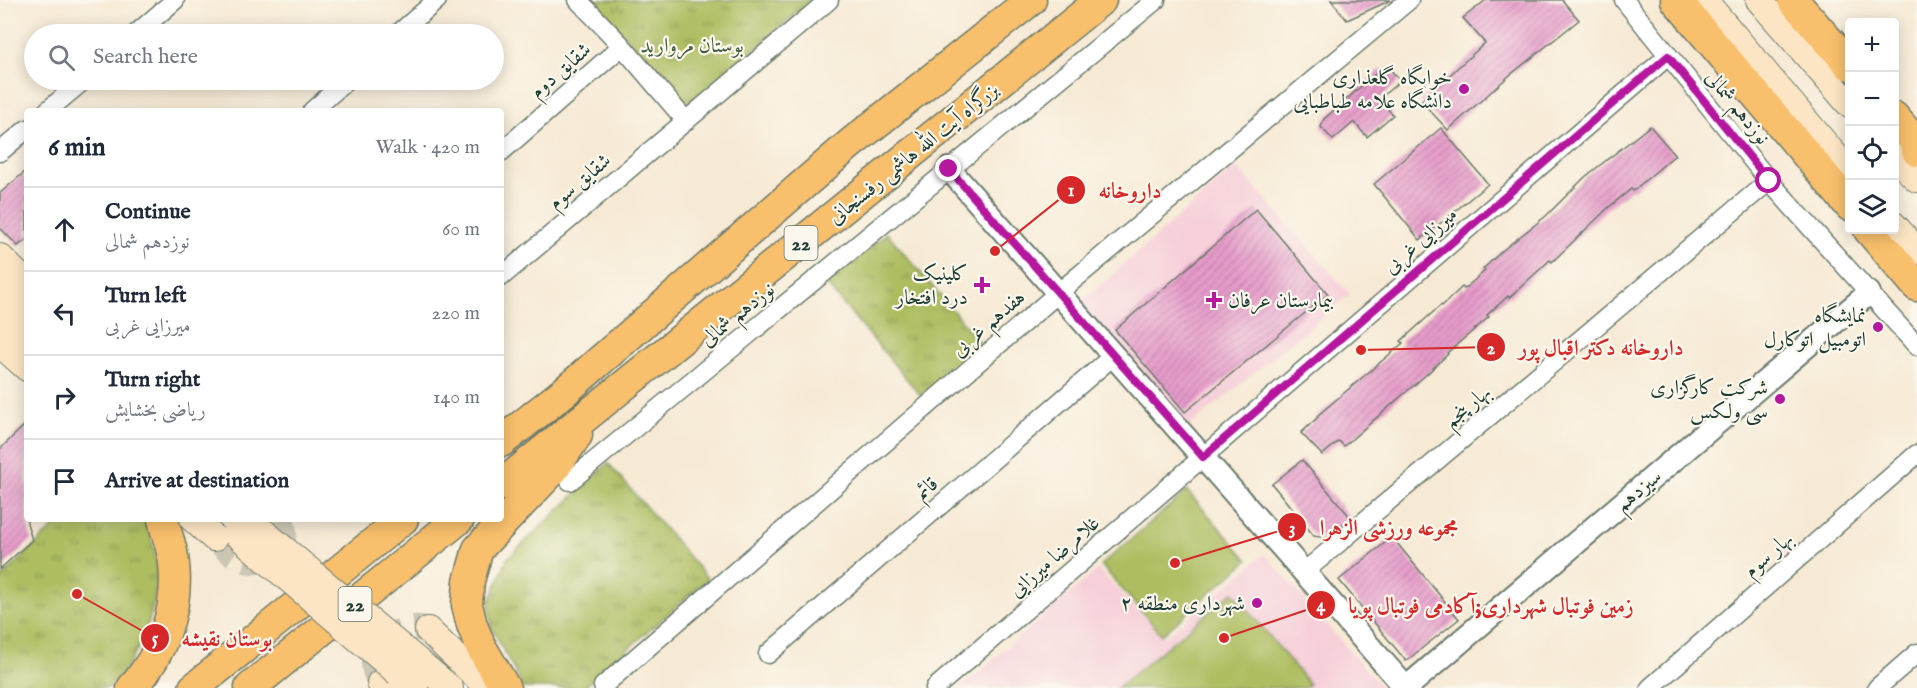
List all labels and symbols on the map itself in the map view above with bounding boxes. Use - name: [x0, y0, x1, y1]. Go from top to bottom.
- park label: بوستان مروارید: [640, 33, 744, 60]
- street label: شقایق دوم: [524, 37, 599, 108]
- place label: خوابگاه گلعذاری دانشگاه علامه طباطبایی: [1293, 64, 1452, 116]
- street label: نوزدهم شمالی: [1695, 65, 1775, 154]
- street label: بزرگراه آیت الله هاشمی رفسنجانی: [820, 73, 1005, 231]
- marker: خوابگاه گلعذاری دانشگاه علامه طباطبایی: [1457, 82, 1471, 96]
- street label: شقایق سوم: [543, 148, 619, 219]
- route end: [935, 155, 961, 181]
- route start: [1755, 167, 1781, 193]
- callout: داروخانه: [1056, 170, 1173, 210]
- text: داروخانه: [1098, 178, 1162, 206]
- text: 1: [1068, 180, 1075, 203]
- street label: میرزایی غربی: [1378, 201, 1464, 281]
- road number: 22: [784, 226, 818, 260]
- place label: کلینیک درد افتخار: [894, 261, 968, 312]
- marker: کلینیک درد افتخار: [973, 276, 991, 294]
- street label: نوزدهم شمالی: [695, 277, 784, 357]
- street label: هفدهم غربی: [946, 285, 1035, 367]
- place label: بیمارستان عرفان: [1228, 288, 1334, 315]
- marker: بیمارستان عرفان: [1205, 291, 1223, 309]
- place label: نمایشگاه اتومبیل اتوکارل: [1764, 302, 1866, 354]
- marker: نمایشگاه اتومبیل اتوکارل: [1871, 320, 1885, 334]
- callout: داروخانه دکتر اقبال پور: [1476, 327, 1696, 367]
- text: داروخانه دکتر اقبال پور: [1515, 335, 1684, 364]
- text: 2: [1487, 338, 1496, 361]
- place label: شرکت کارگزاری سی ولکس: [1650, 373, 1768, 426]
- street label: بهار پنجم: [1439, 379, 1501, 439]
- marker: شرکت کارگزاری سی ولکس: [1773, 392, 1787, 406]
- street label: سیزدهم: [1610, 464, 1671, 522]
- street label: قائم: [909, 471, 947, 509]
- callout: مجموعه ورزشی الزهرا: [1277, 507, 1470, 547]
- street label: غلامرضا میرزایی: [1004, 510, 1106, 604]
- text: مجموعه ورزشی الزهرا: [1320, 515, 1458, 543]
- text: 3: [1289, 518, 1295, 541]
- street label: بهار سوم: [1738, 526, 1802, 586]
- callout: زمین فوتبال شهرداری;آکادمی فوتبال پویا: [1306, 585, 1646, 625]
- road number: 22: [338, 587, 372, 621]
- place label: شهرداری منطقه ۲: [1120, 591, 1245, 618]
- text: زمین فوتبال شهرداری;آکادمی فوتبال پویا: [1348, 592, 1634, 622]
- text: 4: [1317, 595, 1327, 618]
- marker: شهرداری منطقه ۲: [1250, 596, 1264, 610]
- callout: بوستان نقیشه: [140, 618, 285, 658]
- text: بوستان نقیشه: [182, 626, 272, 654]
- text: 5: [152, 628, 159, 651]

